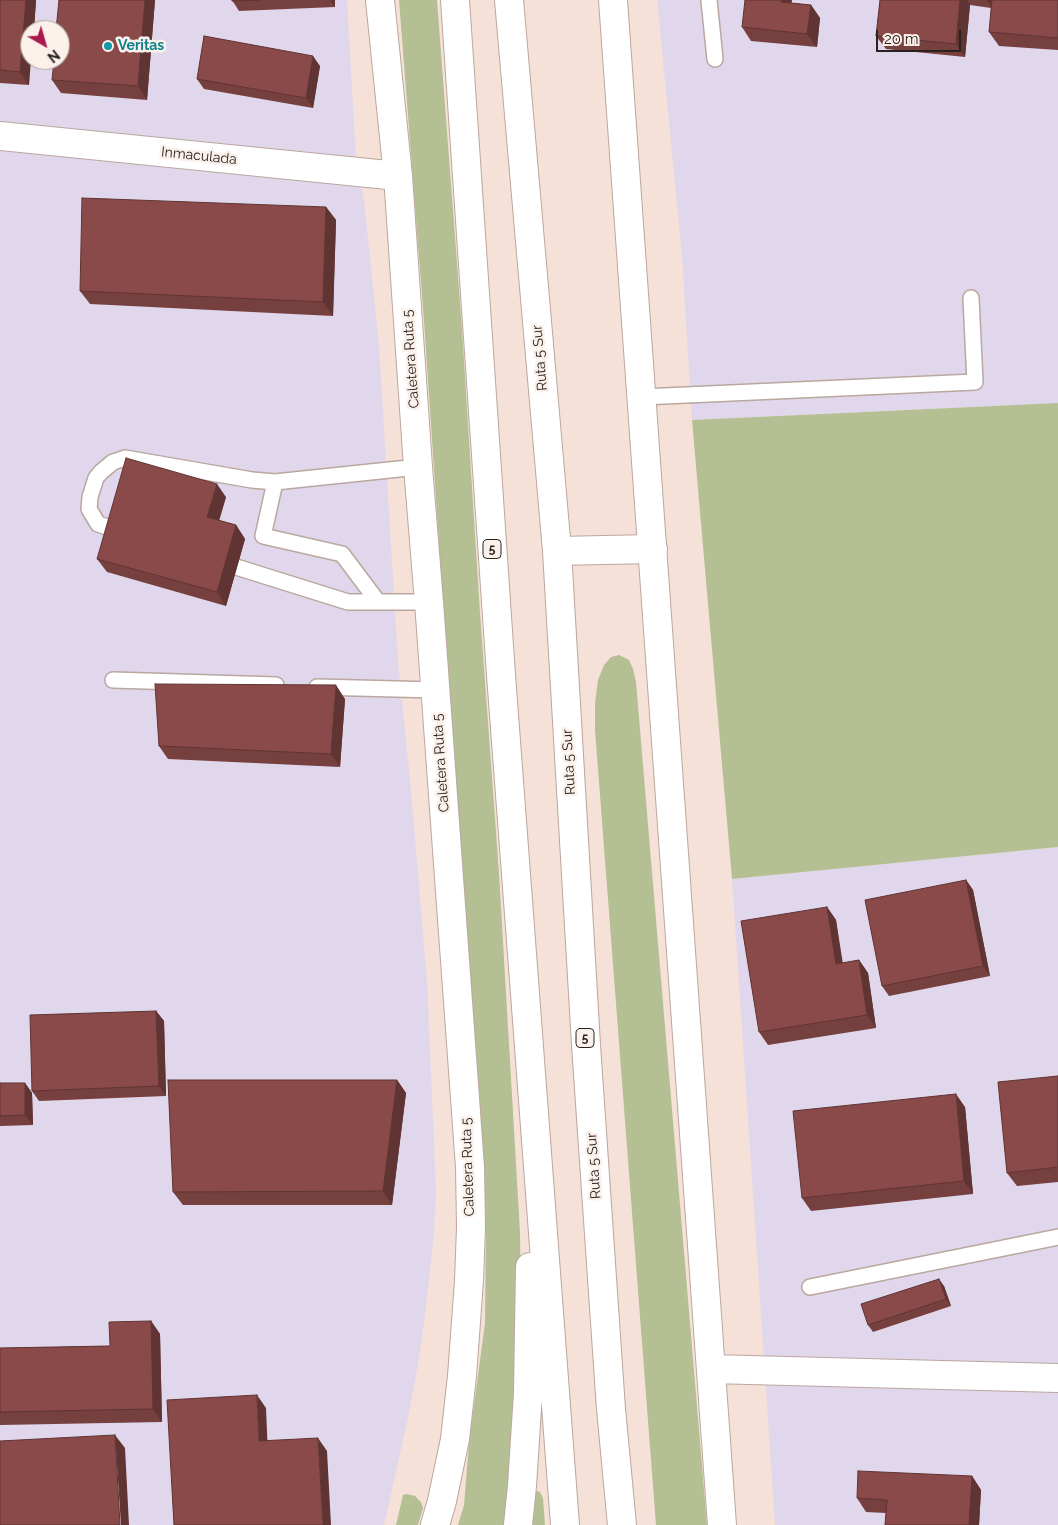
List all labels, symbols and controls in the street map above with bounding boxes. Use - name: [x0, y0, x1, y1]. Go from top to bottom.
- north arrow: [20, 20, 70, 70]
- scale bar: [878, 20, 963, 52]
- text: 20 m: [884, 30, 919, 48]
- place label: Veritas: [118, 38, 164, 54]
- marker: Veritas: [102, 40, 114, 52]
- text: N: [44, 46, 63, 66]
- street label: Inmaculada: [160, 144, 238, 168]
- street label: Caletera Ruta 5: [399, 309, 423, 409]
- street label: Ruta 5 Sur: [529, 324, 551, 392]
- road number: 5: [483, 540, 501, 558]
- street label: Caletera Ruta 5: [429, 713, 453, 813]
- street label: Ruta 5 Sur: [559, 729, 579, 795]
- road number: 5: [576, 1028, 594, 1048]
- street label: Caletera Ruta 5: [458, 1117, 478, 1217]
- street label: Ruta 5 Sur: [583, 1132, 605, 1200]

